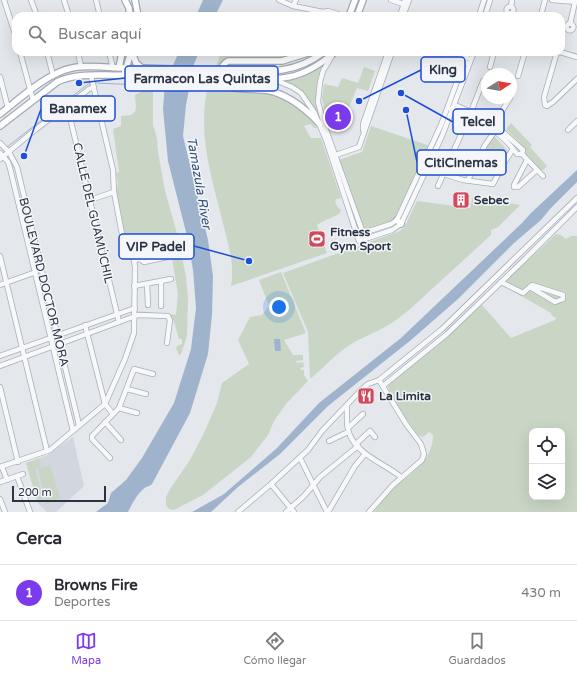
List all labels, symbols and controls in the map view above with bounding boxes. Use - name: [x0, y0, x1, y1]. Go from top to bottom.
- search box: [12, 12, 565, 56]
- icon: search: [26, 23, 48, 45]
- text: Buscar aquí: [58, 25, 141, 43]
- callout: King: [421, 57, 465, 82]
- text: King: [429, 62, 457, 78]
- callout: Farmacon Las Quintas: [125, 66, 278, 91]
- north arrow: [481, 68, 517, 104]
- text: Farmacon Las Quintas: [134, 71, 270, 87]
- callout: Banamex: [41, 96, 115, 121]
- text: Banamex: [49, 101, 107, 117]
- pin: 1: [325, 102, 351, 132]
- callout: Telcel: [453, 109, 504, 134]
- text: Telcel: [459, 114, 496, 130]
- water label: Tamazula River: [183, 136, 215, 232]
- street label: CALLE DEL GUAMÚCHIL: [70, 141, 116, 285]
- callout: CitiCinemas: [417, 150, 506, 175]
- text: CitiCinemas: [424, 155, 498, 171]
- building icon: Sebec: [451, 190, 471, 210]
- place label: Sebec: [474, 193, 510, 207]
- street label: BOULEVARD DOCTOR MORA: [16, 196, 72, 368]
- place label: Fitness Gym Sport: [330, 225, 391, 254]
- sports icon: Fitness Gym Sport: [307, 229, 327, 249]
- callout: VIP Padel: [119, 234, 194, 259]
- text: VIP Padel: [126, 239, 186, 255]
- your location: [269, 297, 289, 317]
- restaurant icon: La Limita: [356, 386, 376, 406]
- place label: La Limita: [379, 389, 431, 403]
- map controls: [529, 428, 565, 500]
- button: locate: [529, 428, 565, 464]
- button: layers: [529, 464, 565, 500]
- scale bar: [12, 484, 106, 503]
- text: 200 m: [18, 486, 52, 499]
- text: Cerca: [16, 528, 62, 549]
- text: Browns Fire: [54, 576, 138, 594]
- text: 1: [25, 585, 33, 601]
- text: 430 m: [521, 585, 561, 601]
- text: Deportes: [54, 594, 110, 610]
- tab: Mapa: [71, 630, 101, 667]
- tab: Cómo llegar: [243, 630, 306, 667]
- tab: Guardados: [449, 630, 506, 667]

